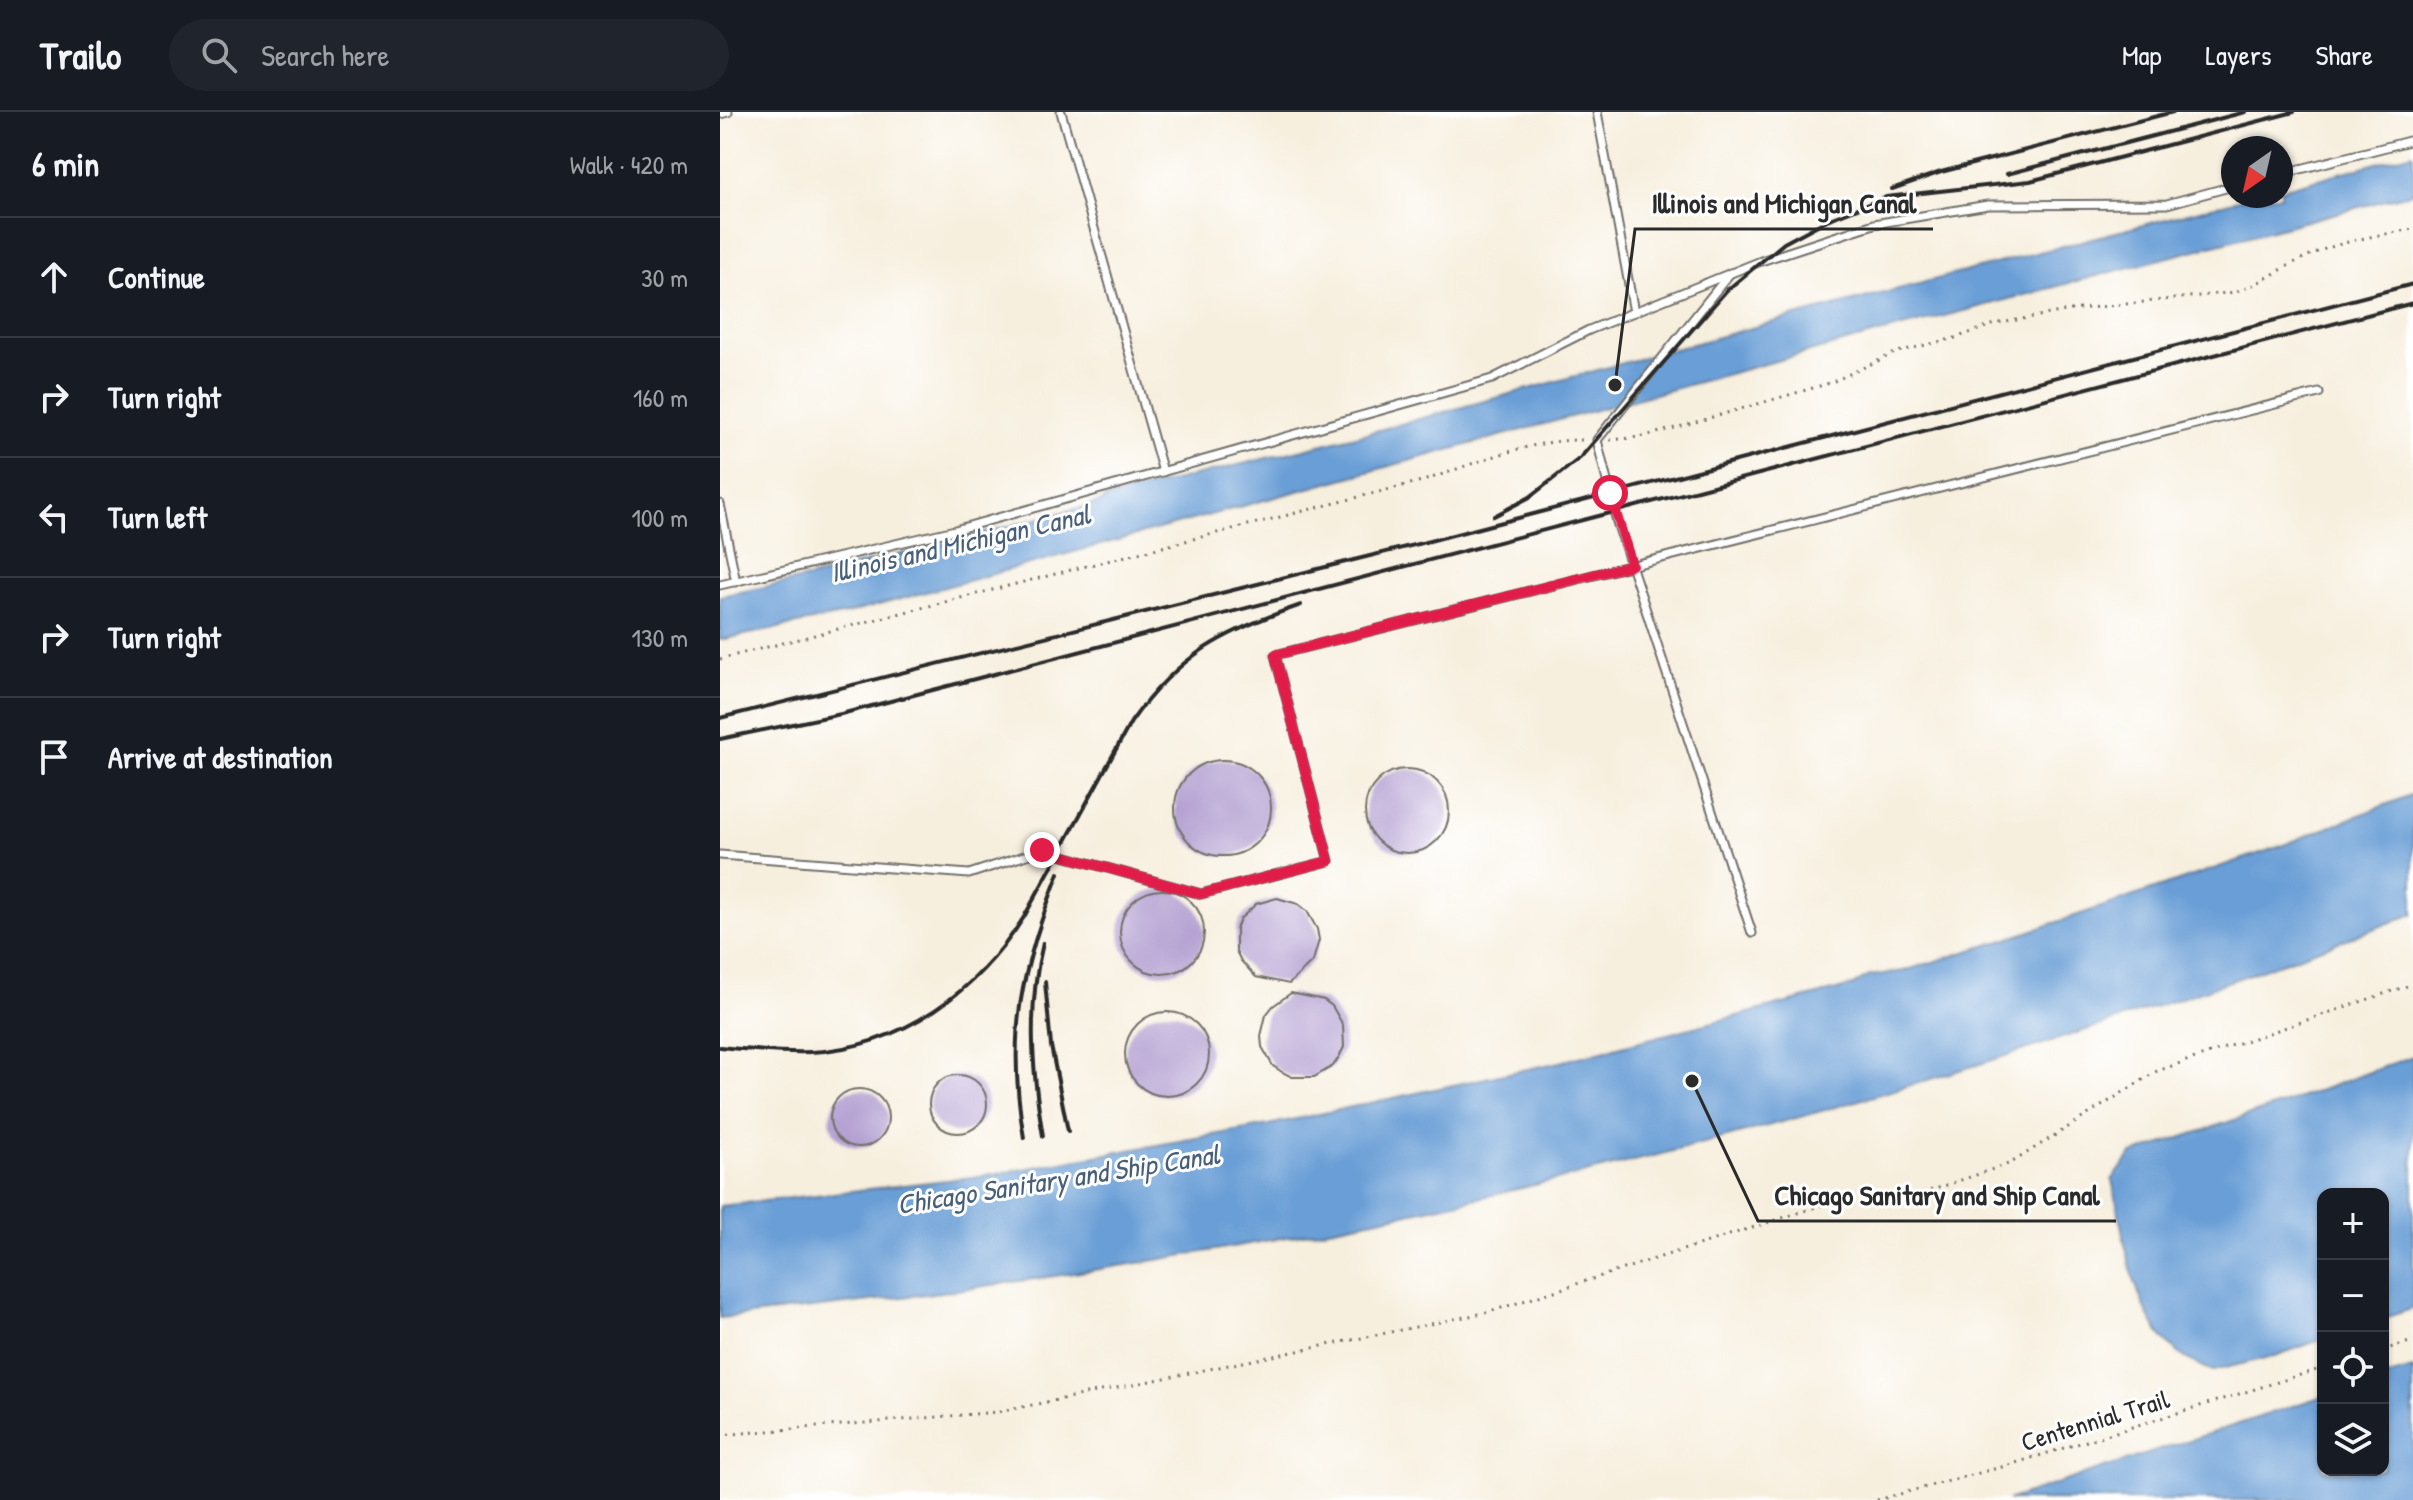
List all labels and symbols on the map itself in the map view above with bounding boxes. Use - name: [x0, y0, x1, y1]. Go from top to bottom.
- north arrow: [2221, 136, 2293, 208]
- callout: Illinois and Michigan Canal: [1635, 177, 1933, 229]
- text: Illinois and Michigan Canal: [1651, 184, 1917, 223]
- route start: [1592, 475, 1628, 511]
- water label: Illinois and Michigan Canal: [827, 494, 1095, 591]
- route end: [1024, 832, 1060, 868]
- water label: Chicago Sanitary and Ship Canal: [894, 1135, 1223, 1223]
- callout: Chicago Sanitary and Ship Canal: [1758, 1169, 2116, 1221]
- text: Chicago Sanitary and Ship Canal: [1774, 1176, 2100, 1215]
- street label: Centennial Trail: [2017, 1381, 2173, 1459]

